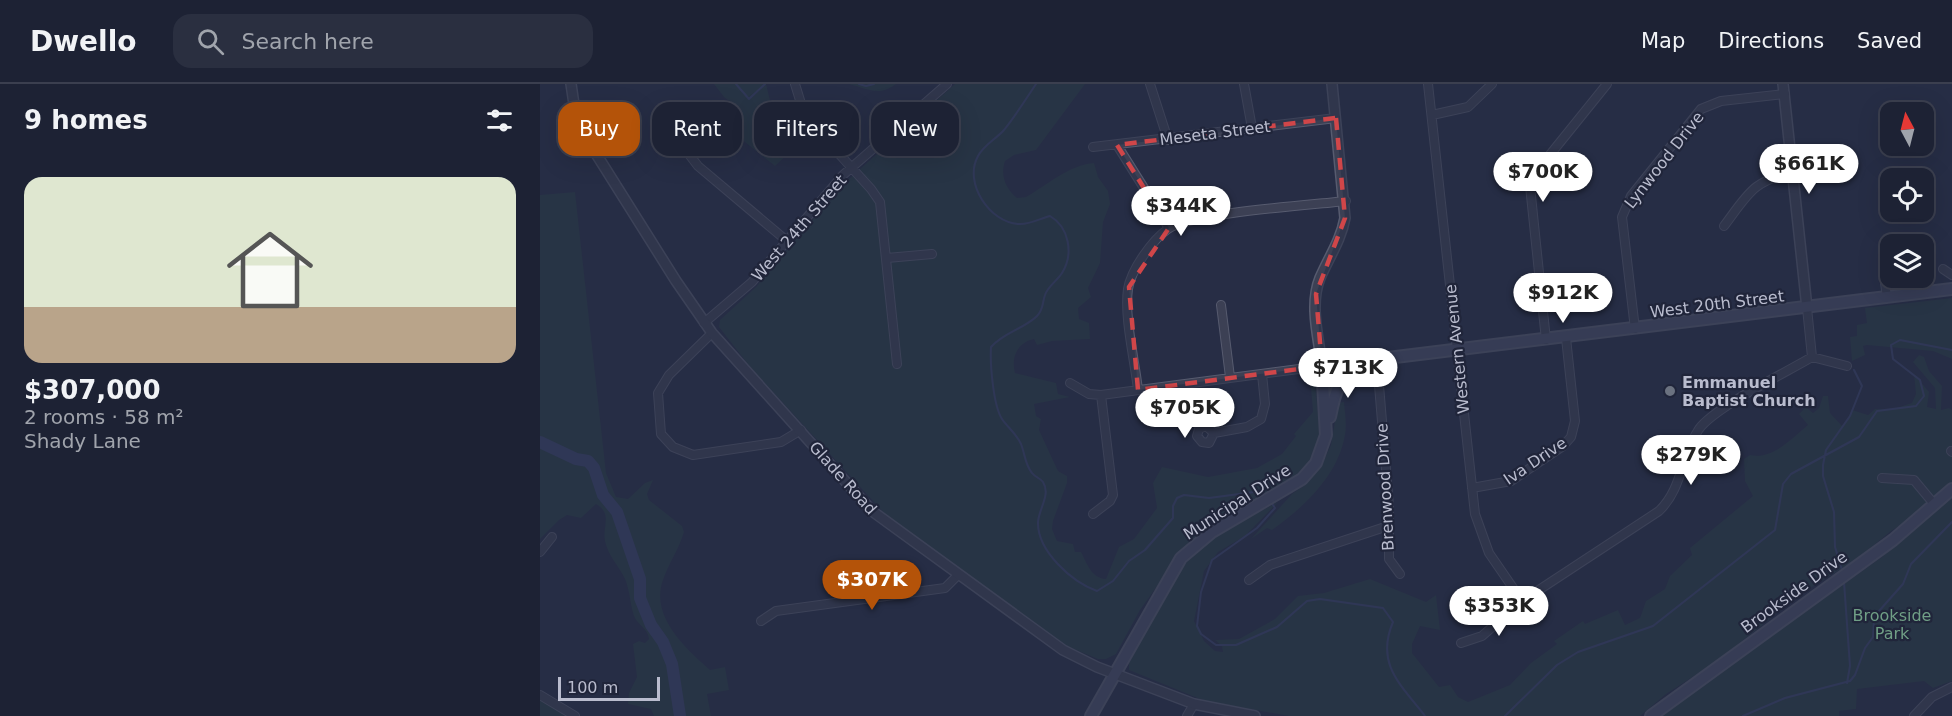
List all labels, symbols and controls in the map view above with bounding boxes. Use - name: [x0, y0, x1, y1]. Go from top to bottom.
- search box: [173, 14, 593, 68]
- text: Dwello: [30, 25, 137, 58]
- icon: search: [194, 25, 227, 58]
- text: Search here: [242, 29, 374, 54]
- text: Map: [1641, 29, 1685, 53]
- text: Directions: [1718, 29, 1824, 53]
- text: Saved: [1857, 29, 1922, 53]
- chip: Buy: [558, 102, 640, 156]
- chip: Rent: [652, 102, 742, 156]
- chip: Filters: [754, 102, 859, 156]
- chip: New: [871, 102, 959, 156]
- north arrow: [1880, 102, 1934, 156]
- map controls: [1880, 102, 1934, 288]
- icon: filters: [483, 104, 516, 137]
- text: 9 homes: [24, 105, 148, 135]
- street label: Lynwood Drive: [1620, 108, 1708, 212]
- street label: Meseta Street: [1158, 117, 1272, 149]
- pin: $661K: [1767, 144, 1851, 195]
- text: $661K: [1773, 151, 1845, 175]
- pin: $700K: [1501, 152, 1585, 203]
- text: $700K: [1507, 159, 1579, 183]
- button: locate: [1880, 168, 1934, 222]
- street label: West 24th Street: [748, 171, 850, 285]
- pin: $344K: [1139, 186, 1223, 237]
- text: $344K: [1145, 193, 1217, 217]
- icon: home: [216, 216, 324, 324]
- button: layers: [1880, 234, 1934, 288]
- pin: $912K: [1521, 273, 1605, 324]
- text: $912K: [1527, 280, 1599, 304]
- street label: Western Avenue: [1441, 283, 1473, 415]
- street label: West 20th Street: [1649, 286, 1785, 322]
- pin: $713K: [1306, 348, 1390, 399]
- text: $713K: [1312, 355, 1384, 379]
- place label: Emmanuel Baptist Church: [1682, 373, 1816, 410]
- text: $307,000: [24, 375, 161, 405]
- marker: Emmanuel Baptist Church: [1663, 384, 1677, 398]
- pin: $705K: [1143, 388, 1227, 439]
- text: $705K: [1149, 395, 1221, 419]
- text: 2 rooms · 58 m²: [24, 405, 184, 429]
- street label: Brenwood Drive: [1372, 423, 1398, 551]
- text: Shady Lane: [24, 429, 141, 453]
- street label: Iva Drive: [1500, 433, 1570, 489]
- pin: $279K: [1649, 435, 1733, 486]
- street label: Glade Road: [805, 437, 881, 519]
- text: $279K: [1655, 442, 1727, 466]
- street label: Municipal Drive: [1180, 460, 1294, 544]
- street label: Brookside Drive: [1737, 547, 1851, 637]
- pin: $307K: [830, 560, 914, 611]
- text: $307K: [836, 567, 908, 591]
- pin: $353K: [1457, 586, 1541, 637]
- text: $353K: [1463, 593, 1535, 617]
- park label: Brookside Park: [1853, 606, 1931, 643]
- scale bar: [558, 674, 660, 702]
- text: 100 m: [567, 678, 618, 697]

